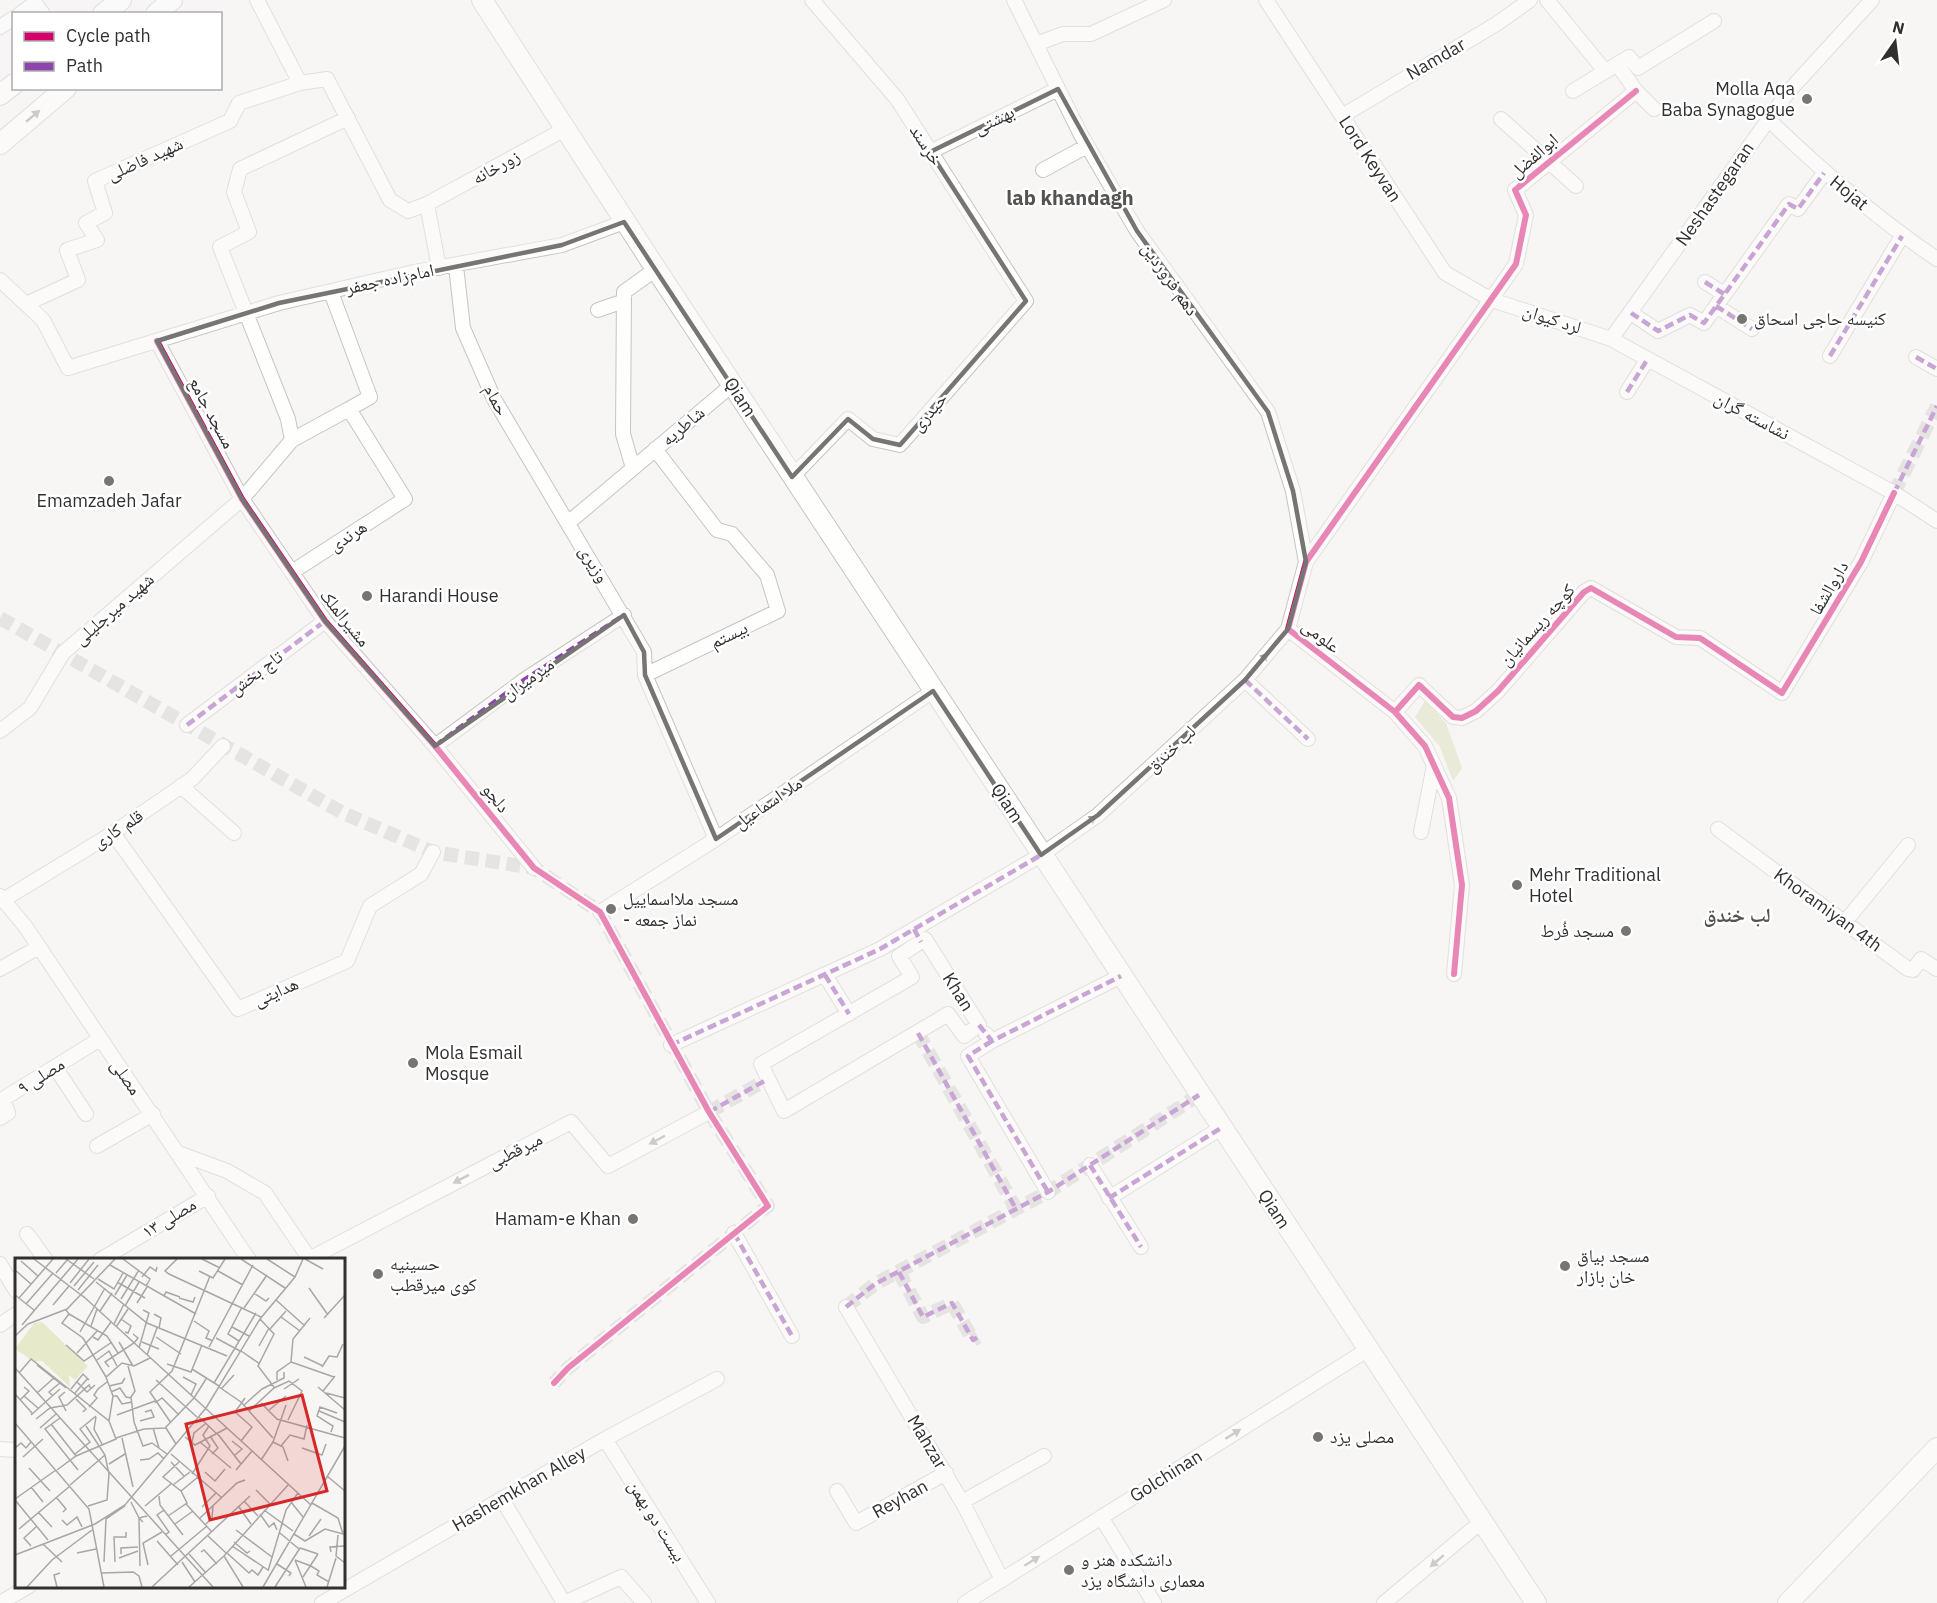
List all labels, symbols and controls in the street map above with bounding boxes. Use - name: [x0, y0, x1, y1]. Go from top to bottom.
- legend: [12, 12, 222, 90]
- north arrow: [1865, 12, 1925, 72]
- text: N: [1891, 16, 1907, 39]
- text: Cycle path: [66, 24, 151, 47]
- street label: Namdar: [1402, 32, 1470, 85]
- text: Path: [66, 54, 103, 77]
- place label: Molla Aqa Baba Synagogue: [1661, 77, 1795, 121]
- marker: Molla Aqa Baba Synagogue: [1800, 92, 1814, 106]
- street label: بهشتی: [970, 100, 1018, 139]
- one-way arrow: [25, 110, 40, 123]
- street label: Lord Keyvan: [1334, 111, 1407, 206]
- street label: خرسند: [905, 120, 948, 170]
- street label: ابوالفضل: [1504, 128, 1563, 183]
- street label: شهید فاضلی: [103, 132, 186, 186]
- street label: Neshastegaran: [1670, 137, 1759, 250]
- street label: زورخانه: [468, 144, 524, 189]
- street label: Hojat: [1825, 170, 1873, 215]
- district label: lab khandagh: [1006, 184, 1134, 211]
- street label: دهم فروردین: [1136, 237, 1204, 321]
- street label: امام‌زاده جعفر: [343, 258, 436, 300]
- street label: لرد کیوان: [1520, 298, 1584, 339]
- place label: کنیسه حاجی اسحاق: [1754, 307, 1886, 330]
- marker: کنیسه حاجی اسحاق: [1735, 312, 1749, 326]
- street label: مسجد جامع: [183, 373, 241, 453]
- street label: Qiam: [719, 373, 762, 421]
- street label: حمام: [478, 380, 514, 420]
- street label: نشاسته گران: [1711, 386, 1794, 445]
- street label: حیدری: [905, 387, 952, 436]
- street label: شاطریه: [656, 401, 709, 450]
- marker: Emamzadeh Jafar: [102, 474, 116, 488]
- place label: Emamzadeh Jafar: [36, 489, 182, 512]
- street label: هرندی: [324, 515, 371, 556]
- street label: وزیری: [574, 541, 615, 587]
- street label: داروالشفا: [1804, 557, 1853, 619]
- street label: شهید میرجلیلی: [69, 567, 159, 650]
- street label: کوچه ریسمانیان: [1494, 578, 1580, 671]
- street label: مشیرالملک: [315, 584, 376, 651]
- place label: Harandi House: [379, 584, 499, 607]
- marker: Harandi House: [360, 589, 374, 603]
- street label: علومی: [1297, 613, 1345, 658]
- street label: بیستم: [706, 616, 752, 654]
- street label: تاج بخش: [224, 645, 288, 701]
- street label: میرمیران: [497, 652, 558, 705]
- one-way arrow: [1255, 653, 1268, 668]
- street label: لب خندق: [1141, 720, 1200, 777]
- street label: ملا اسماعیل: [729, 771, 806, 834]
- street label: دلجو: [477, 778, 515, 817]
- street label: Qiam: [986, 779, 1029, 827]
- street label: قلم کاری: [88, 804, 148, 854]
- one-way arrow: [1081, 816, 1098, 827]
- place label: Mehr Traditional Hotel: [1529, 863, 1661, 907]
- street label: Khoramiyan 4th: [1770, 863, 1887, 957]
- marker: Mehr Traditional Hotel: [1510, 878, 1524, 892]
- place label: مسجد ملااسماییل - نماز جمعه: [623, 887, 739, 931]
- district label: لب خندق: [1704, 901, 1770, 928]
- marker: مسجد ملااسماییل - نماز جمعه: [604, 902, 618, 916]
- place label: مسجد فُرط: [1540, 919, 1614, 942]
- marker: مسجد فُرط: [1619, 924, 1633, 938]
- street label: Khan: [938, 968, 979, 1015]
- street label: هدایتی: [250, 971, 302, 1012]
- place label: Mola Esmail Mosque: [425, 1041, 523, 1085]
- street label: مصلی ۹: [13, 1052, 69, 1099]
- street label: مصلی: [106, 1054, 147, 1099]
- marker: Mola Esmail Mosque: [406, 1056, 420, 1070]
- street label: میرقطبی: [484, 1127, 546, 1174]
- one-way arrow: [649, 1135, 666, 1144]
- one-way arrow: [452, 1174, 469, 1184]
- street label: Qiam: [1253, 1185, 1296, 1233]
- street label: مصلی ۱۳: [137, 1192, 200, 1243]
- place label: Hamam-e Khan: [495, 1207, 621, 1230]
- marker: Hamam-e Khan: [626, 1212, 640, 1226]
- place label: مسجد بیاق خان بازار: [1576, 1244, 1650, 1288]
- place label: حسینیه کوی میرقطب: [390, 1252, 477, 1296]
- inset map: [15, 1258, 345, 1588]
- marker: مسجد بیاق خان بازار: [1558, 1259, 1572, 1273]
- marker: حسینیه کوی میرقطب: [371, 1267, 385, 1281]
- street label: Mahzar: [902, 1411, 953, 1473]
- place label: مصلی یزد: [1330, 1425, 1394, 1448]
- one-way arrow: [1225, 1429, 1241, 1440]
- marker: مصلی یزد: [1311, 1430, 1325, 1444]
- street label: Hashemkhan Alley: [448, 1441, 590, 1536]
- street label: Golchinan: [1125, 1444, 1206, 1507]
- street label: Reyhan: [868, 1474, 932, 1523]
- street label: بیست دو بهمن: [623, 1476, 692, 1566]
- place label: دانشکده هنر و معماری دانشگاه یزد: [1081, 1548, 1205, 1592]
- one-way arrow: [1429, 1554, 1445, 1567]
- one-way arrow: [1024, 1555, 1040, 1566]
- marker: دانشکده هنر و معماری دانشگاه یزد: [1062, 1563, 1076, 1577]

